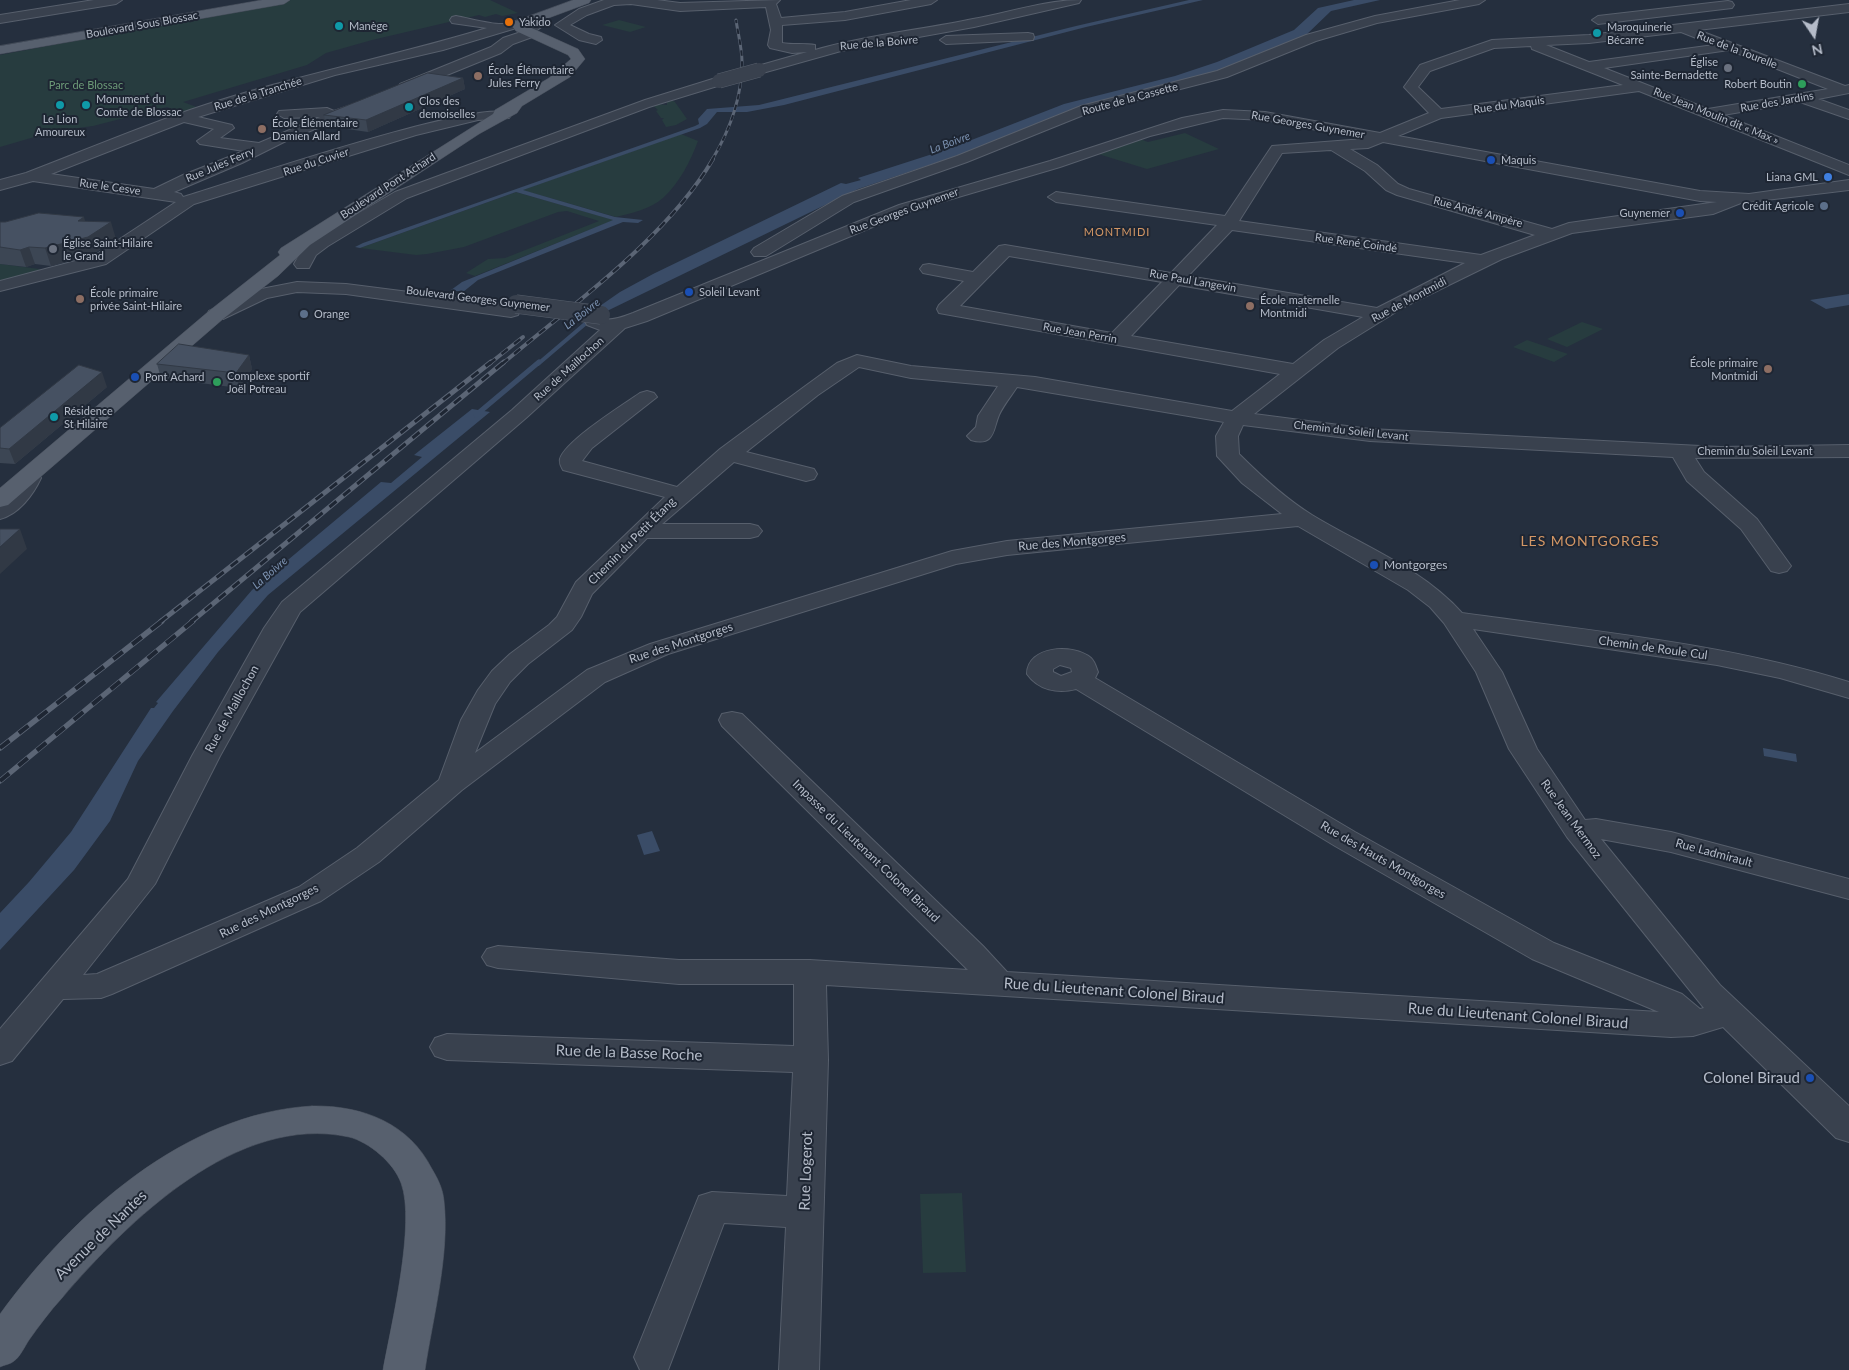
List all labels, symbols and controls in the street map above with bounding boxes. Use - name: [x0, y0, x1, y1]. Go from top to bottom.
- street label: Boulevard Sous Blossac: [85, 9, 199, 41]
- north arrow: [1789, 10, 1839, 60]
- place label: Yakido: [519, 15, 551, 29]
- marker: Yakido: [503, 16, 515, 28]
- place label: Manège: [349, 19, 388, 33]
- marker: Manège: [333, 20, 345, 32]
- place label: Maroquinerie Bécarre: [1607, 20, 1672, 46]
- marker: Maroquinerie Bécarre: [1591, 27, 1603, 39]
- street label: Rue de la Tourelle: [1695, 29, 1779, 71]
- street label: Rue de la Boivre: [839, 33, 919, 53]
- text: N: [1810, 41, 1824, 60]
- place label: Église Sainte-Bernadette: [1630, 55, 1718, 81]
- marker: Église Sainte-Bernadette: [1722, 62, 1734, 74]
- place label: École Élémentaire Jules Ferry: [488, 63, 574, 89]
- marker: École Élémentaire Jules Ferry: [472, 70, 484, 82]
- street label: Rue de la Tranchée: [213, 74, 303, 114]
- place label: Robert Boutin: [1724, 77, 1792, 91]
- park label: Parc de Blossac: [49, 78, 123, 92]
- marker: Robert Boutin: [1796, 78, 1808, 90]
- street label: Route de la Cassette: [1081, 80, 1179, 118]
- street label: Rue Jean Moulin dit « Max »: [1651, 85, 1781, 147]
- street label: Rue des Jardins: [1739, 89, 1815, 115]
- place label: Monument du Comte de Blossac: [96, 92, 182, 118]
- street label: Rue du Maquis: [1473, 93, 1545, 117]
- place label: Clos des demoiselles: [419, 94, 475, 120]
- marker: Le Lion Amoureux: [54, 99, 66, 111]
- marker: Monument du Comte de Blossac: [80, 99, 92, 111]
- marker: Clos des demoiselles: [403, 101, 415, 113]
- street label: Rue Georges Guynemer: [1250, 109, 1366, 141]
- place label: Le Lion Amoureux: [35, 112, 85, 138]
- place label: École Élémentaire Damien Allard: [272, 116, 358, 142]
- marker: École Élémentaire Damien Allard: [256, 123, 268, 135]
- water label: La Boivre: [928, 129, 972, 157]
- street label: Rue Jules Ferry: [184, 145, 256, 185]
- street label: Rue du Cuvier: [282, 145, 350, 179]
- street label: Boulevard Pont Achard: [338, 150, 438, 222]
- place label: Maquis: [1501, 153, 1536, 167]
- marker: Maquis: [1485, 154, 1497, 166]
- place label: Liana GML: [1766, 170, 1818, 184]
- marker: Liana GML: [1822, 171, 1834, 183]
- street label: Rue le Cesve: [79, 176, 141, 198]
- street label: Rue Georges Guynemer: [848, 185, 960, 237]
- street label: Rue André Ampère: [1432, 194, 1524, 230]
- place label: Crédit Agricole: [1742, 199, 1814, 213]
- marker: Crédit Agricole: [1818, 200, 1830, 212]
- place label: Guynemer: [1619, 206, 1670, 220]
- marker: Guynemer: [1674, 207, 1686, 219]
- district label: MONTMIDI: [1083, 225, 1151, 239]
- street label: Rue René Coindé: [1314, 231, 1398, 255]
- place label: Église Saint-Hilaire le Grand: [63, 236, 153, 262]
- marker: Église Saint-Hilaire le Grand: [47, 243, 59, 255]
- street label: Rue Paul Langevin: [1149, 267, 1237, 295]
- street label: Rue de Montmidi: [1369, 275, 1449, 325]
- street label: Boulevard Georges Guynemer: [405, 284, 551, 314]
- place label: Soleil Levant: [699, 285, 760, 299]
- place label: École primaire privée Saint-Hilaire: [90, 286, 182, 312]
- marker: Soleil Levant: [683, 286, 695, 298]
- marker: École primaire privée Saint-Hilaire: [74, 293, 86, 305]
- place label: École maternelle Montmidi: [1260, 293, 1340, 319]
- water label: La Boivre: [561, 296, 603, 332]
- marker: École maternelle Montmidi: [1244, 300, 1256, 312]
- place label: Orange: [314, 307, 350, 321]
- marker: Orange: [298, 308, 310, 320]
- street label: Rue Jean Perrin: [1042, 320, 1118, 346]
- street label: Rue de Maillochon: [531, 334, 607, 404]
- place label: École primaire Montmidi: [1690, 356, 1758, 382]
- marker: École primaire Montmidi: [1762, 363, 1774, 375]
- place label: Complexe sportif Joël Potreau: [227, 369, 310, 395]
- place label: Pont Achard: [145, 370, 204, 384]
- marker: Pont Achard: [129, 371, 141, 383]
- marker: Complexe sportif Joël Potreau: [211, 376, 223, 388]
- place label: Résidence St Hilaire: [64, 404, 113, 430]
- marker: Résidence St Hilaire: [48, 411, 60, 423]
- street label: Chemin du Soleil Levant: [1293, 418, 1409, 444]
- street label: Chemin du Soleil Levant: [1697, 444, 1813, 458]
- street label: Chemin du Petit Étang: [585, 494, 679, 588]
- street label: Rue des Montgorges: [1017, 530, 1127, 554]
- district label: LES MONTGORGES: [1519, 533, 1661, 549]
- water label: La Boivre: [250, 554, 290, 592]
- place label: Montgorges: [1384, 558, 1448, 572]
- marker: Montgorges: [1368, 559, 1380, 571]
- street label: Rue des Montgorges: [627, 619, 735, 667]
- street label: Chemin de Roule Cul: [1598, 633, 1708, 663]
- street label: Rue de Maillochon: [202, 663, 262, 755]
- street label: Impasse du Lieutenant Colonel Biraud: [789, 777, 943, 925]
- street label: Rue Jean Mermoz: [1538, 777, 1604, 861]
- street label: Rue des Hauts Montgorges: [1318, 818, 1448, 902]
- street label: Rue Ladmirault: [1674, 836, 1754, 870]
- street label: Rue des Montgorges: [217, 881, 321, 941]
- street label: Rue du Lieutenant Colonel Biraud: [1003, 974, 1225, 1008]
- street label: Rue du Lieutenant Colonel Biraud: [1407, 999, 1629, 1033]
- street label: Rue de la Basse Roche: [555, 1041, 703, 1065]
- place label: Colonel Biraud: [1703, 1069, 1800, 1087]
- marker: Colonel Biraud: [1804, 1072, 1816, 1084]
- street label: Rue Logerot: [796, 1131, 816, 1211]
- street label: Avenue de Nantes: [51, 1187, 151, 1283]

